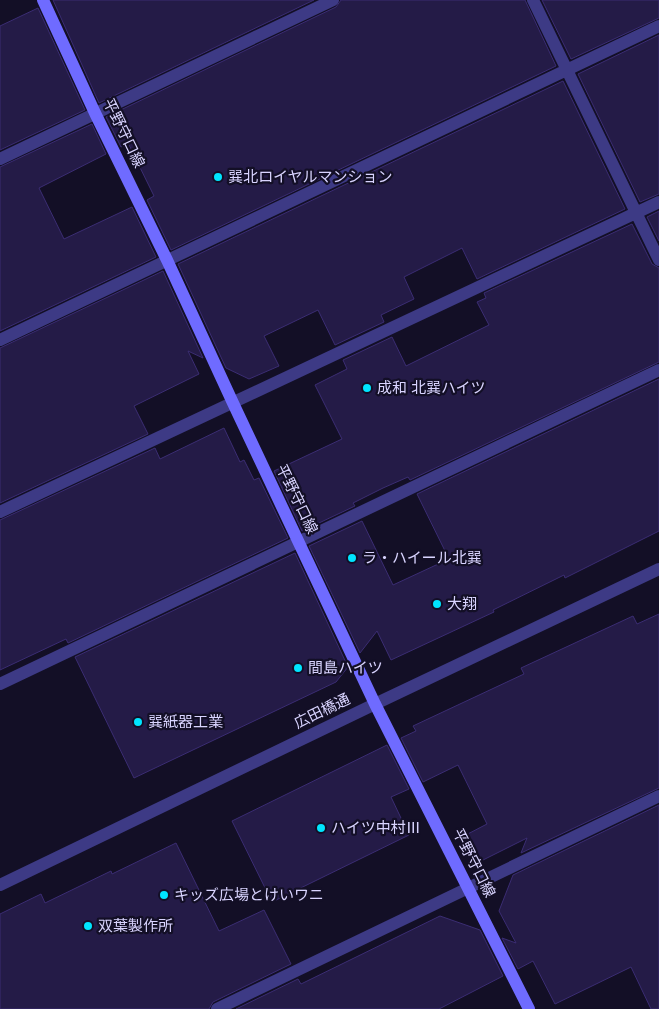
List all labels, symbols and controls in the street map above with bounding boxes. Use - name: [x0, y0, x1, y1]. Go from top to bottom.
- street label: 平野守口線: [99, 95, 149, 171]
- place label: 巽北ロイヤルマンション: [228, 168, 393, 186]
- marker: 巽北ロイヤルマンション: [212, 171, 224, 183]
- place label: 成和 北巽ハイツ: [377, 379, 486, 397]
- marker: 成和 北巽ハイツ: [361, 382, 373, 394]
- street label: 平野守口線: [272, 461, 322, 537]
- place label: ラ・ハイール北巽: [362, 549, 482, 567]
- marker: ラ・ハイール北巽: [346, 552, 358, 564]
- place label: 大翔: [447, 595, 477, 613]
- marker: 大翔: [431, 598, 443, 610]
- place label: 間島ハイツ: [308, 659, 383, 677]
- marker: 間島ハイツ: [292, 662, 304, 674]
- street label: 広田橋通: [291, 690, 353, 732]
- place label: 巽紙器工業: [148, 713, 223, 731]
- marker: 巽紙器工業: [132, 716, 144, 728]
- place label: ハイツ中村Ⅲ: [331, 819, 421, 837]
- marker: ハイツ中村Ⅲ: [315, 822, 327, 834]
- street label: 平野守口線: [449, 825, 499, 901]
- place label: キッズ広場とけいワニ: [174, 886, 324, 904]
- marker: キッズ広場とけいワニ: [158, 889, 170, 901]
- place label: 双葉製作所: [98, 917, 173, 935]
- marker: 双葉製作所: [82, 920, 94, 932]

